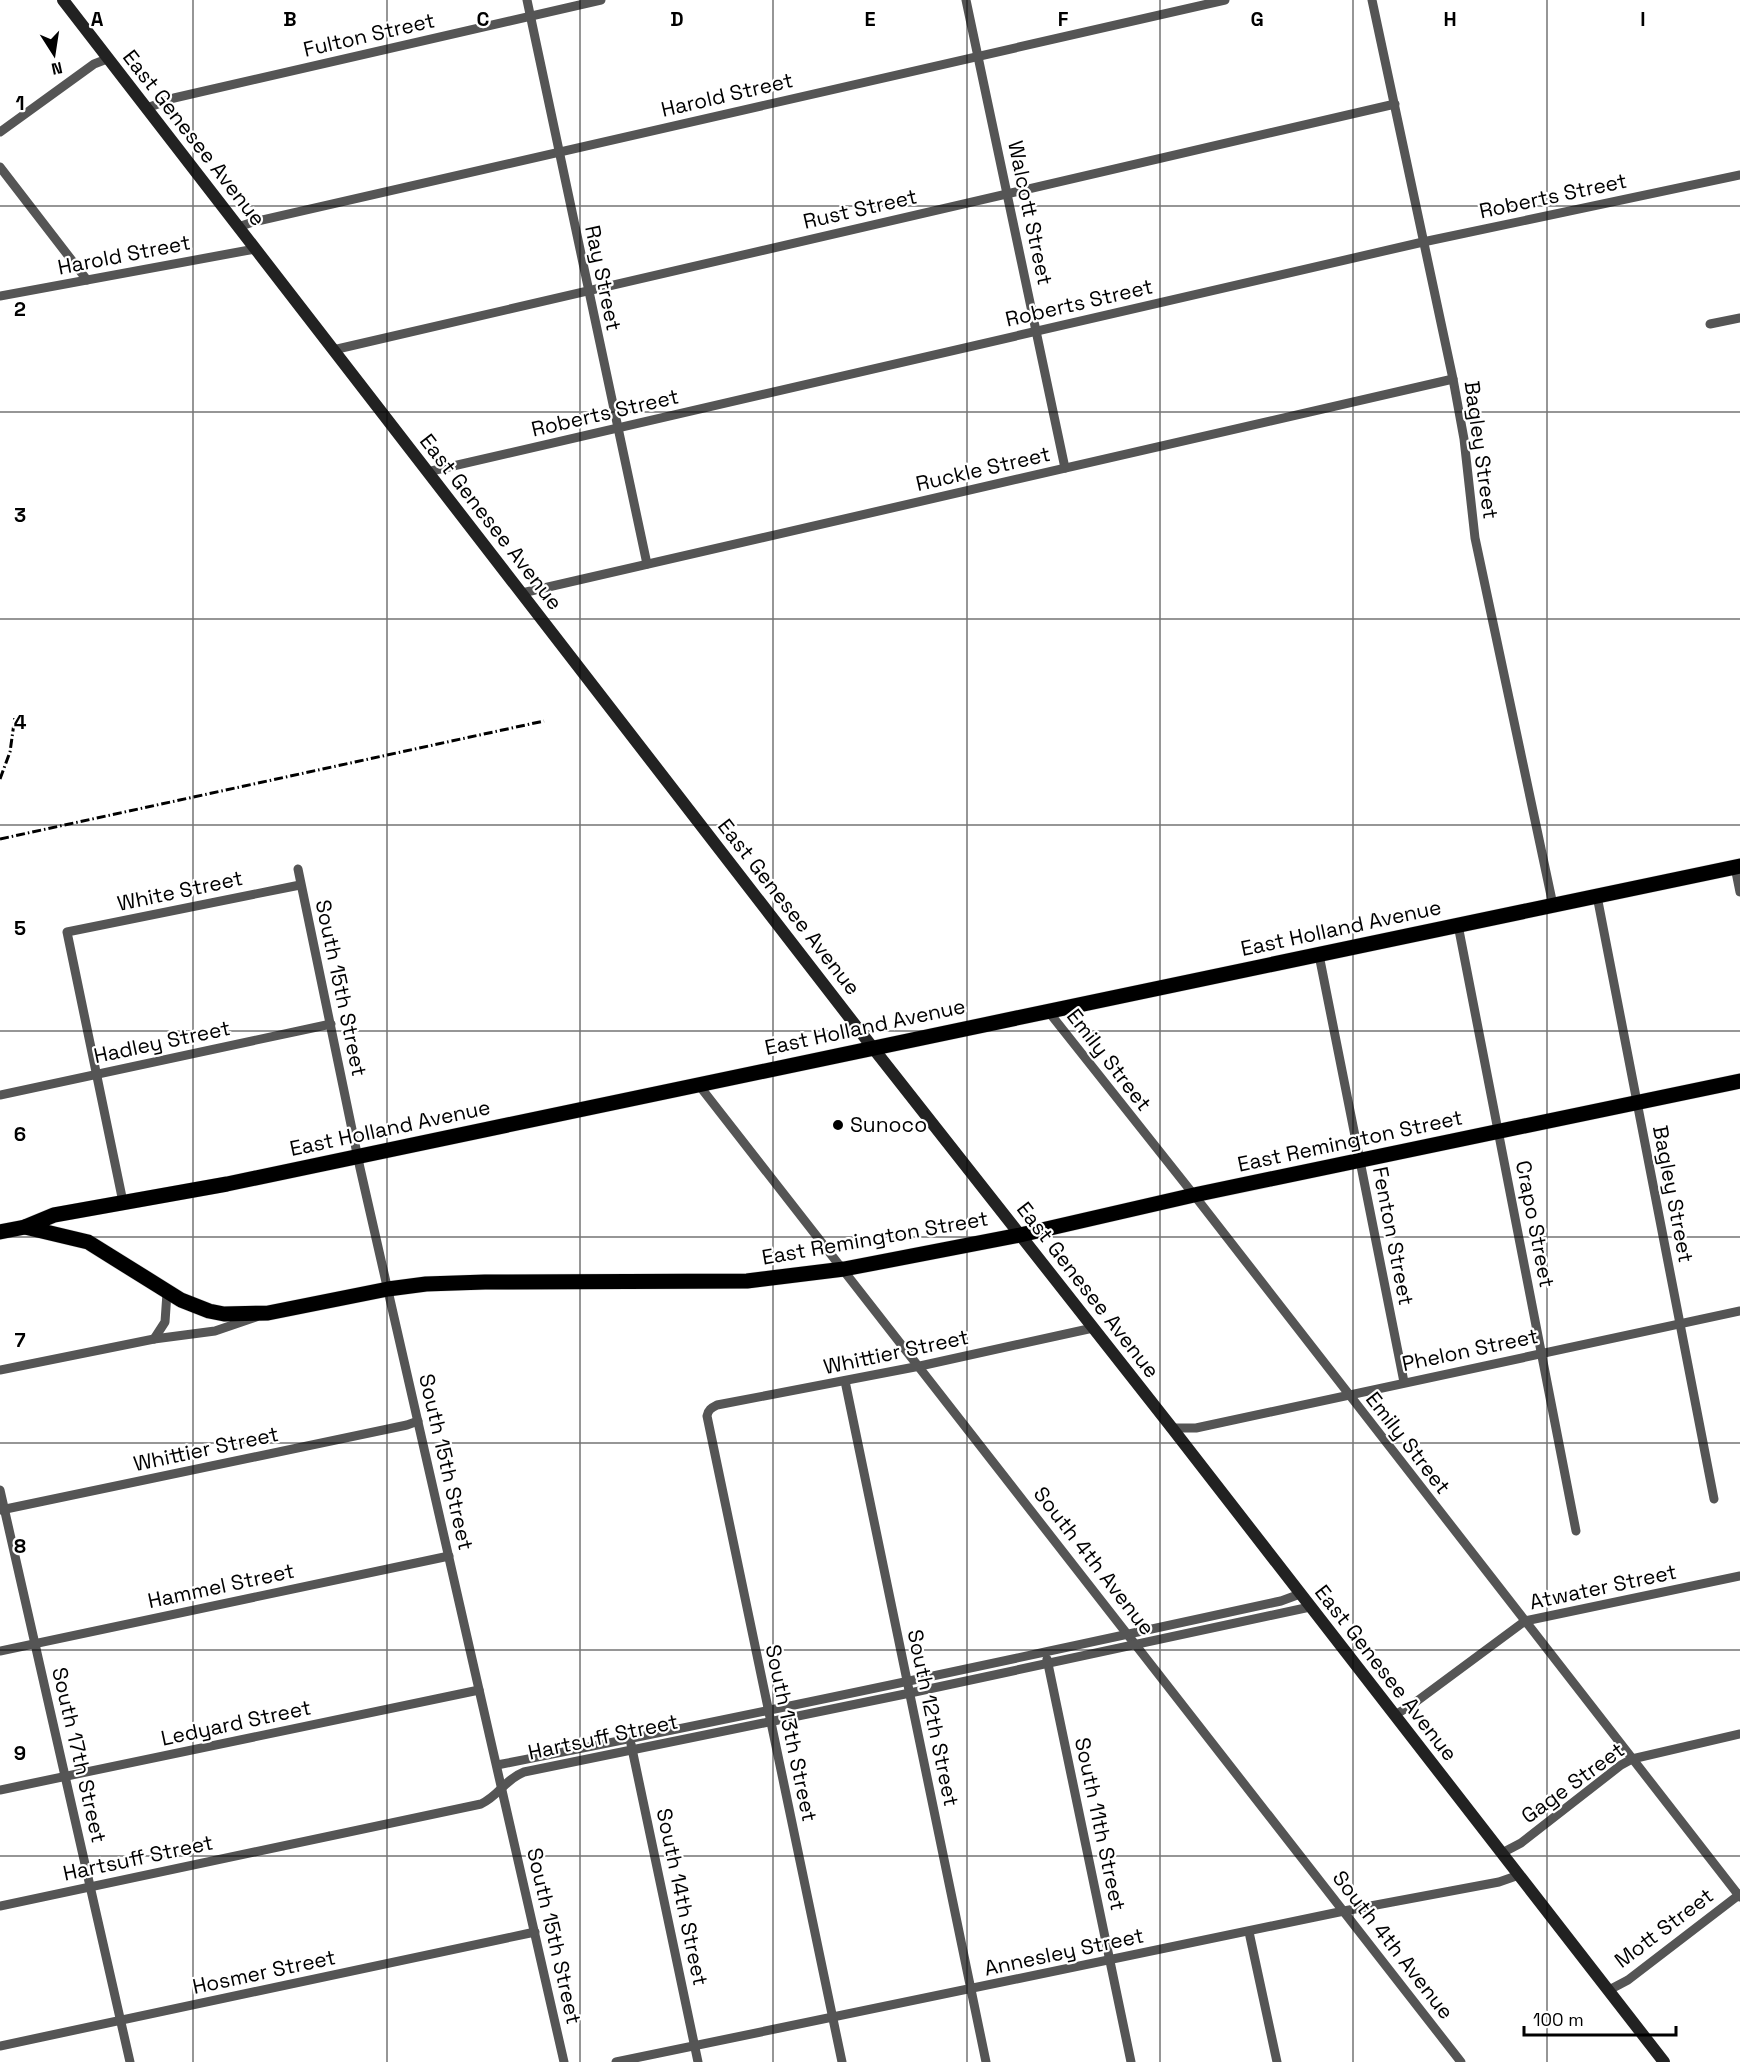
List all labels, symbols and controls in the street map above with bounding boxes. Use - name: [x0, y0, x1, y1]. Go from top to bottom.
- text: A: [91, 6, 104, 32]
- text: B: [283, 6, 297, 32]
- street label: Fulton Street: [301, 6, 437, 63]
- text: C: [477, 6, 490, 32]
- text: D: [670, 6, 684, 32]
- text: E: [864, 6, 876, 32]
- text: F: [1058, 6, 1069, 32]
- text: G: [1250, 6, 1264, 32]
- text: H: [1443, 6, 1457, 32]
- text: I: [1640, 6, 1646, 32]
- north arrow: [24, 24, 84, 84]
- street label: East Genesee Avenue: [117, 44, 272, 231]
- text: N: [50, 57, 64, 80]
- street label: Harold Street: [658, 66, 796, 123]
- text: 1: [15, 90, 25, 116]
- street label: Walcott Street: [1002, 138, 1059, 288]
- street label: Roberts Street: [1477, 167, 1629, 224]
- street label: Rust Street: [800, 182, 920, 235]
- street label: Ray Street: [579, 223, 628, 333]
- street label: Harold Street: [55, 228, 193, 281]
- street label: Roberts Street: [1003, 272, 1155, 333]
- text: 2: [14, 296, 26, 322]
- street label: Bagley Street: [1458, 379, 1505, 521]
- street label: Roberts Street: [529, 382, 681, 443]
- street label: East Genesee Avenue: [414, 428, 569, 615]
- street label: Ruckle Street: [913, 440, 1053, 497]
- text: 3: [14, 502, 26, 528]
- text: 4: [14, 709, 27, 735]
- street label: East Genesee Avenue: [712, 813, 867, 1000]
- street label: White Street: [115, 864, 245, 917]
- street label: East Holland Avenue: [1238, 893, 1444, 962]
- street label: South 15th Street: [310, 897, 373, 1079]
- text: 5: [14, 915, 26, 941]
- street label: East Holland Avenue: [762, 992, 968, 1061]
- street label: Emily Street: [1061, 1003, 1158, 1116]
- street label: Hadley Street: [91, 1014, 233, 1069]
- street label: East Holland Avenue: [287, 1093, 493, 1162]
- street label: East Remington Street: [1235, 1103, 1465, 1178]
- place label: Sunoco: [850, 1111, 927, 1138]
- marker: Sunoco: [831, 1118, 845, 1132]
- text: 6: [14, 1121, 26, 1147]
- street label: Bagley Street: [1647, 1123, 1700, 1265]
- street label: Crapo Street: [1510, 1158, 1561, 1290]
- street label: Fenton Street: [1367, 1164, 1420, 1308]
- street label: East Genesee Avenue: [1011, 1196, 1166, 1383]
- street label: East Remington Street: [759, 1204, 990, 1271]
- street label: Phelon Street: [1399, 1322, 1540, 1377]
- street label: Whittier Street: [821, 1323, 971, 1380]
- text: 7: [14, 1327, 26, 1353]
- street label: South 15th Street: [413, 1371, 480, 1553]
- street label: Emily Street: [1360, 1386, 1457, 1499]
- street label: Whittier Street: [131, 1420, 281, 1477]
- street label: South 4th Avenue: [1028, 1481, 1161, 1641]
- text: 8: [14, 1533, 26, 1559]
- street label: Hammel Street: [145, 1557, 297, 1614]
- street label: Atwater Street: [1527, 1558, 1679, 1615]
- street label: East Genesee Avenue: [1309, 1579, 1464, 1766]
- street label: South 12th Street: [902, 1627, 965, 1809]
- street label: South 13th Street: [760, 1642, 823, 1824]
- street label: South 17th Street: [46, 1664, 113, 1845]
- street label: Ledyard Street: [158, 1693, 313, 1752]
- street label: Hartsuff Street: [525, 1707, 681, 1766]
- street label: South 11th Street: [1069, 1735, 1132, 1913]
- street label: Gage Street: [1516, 1736, 1630, 1829]
- text: 9: [14, 1740, 26, 1766]
- street label: South 14th Street: [651, 1806, 714, 1988]
- street label: Hartsuff Street: [60, 1828, 216, 1887]
- street label: South 15th Street: [521, 1845, 588, 2027]
- street label: South 4th Avenue: [1327, 1865, 1460, 2025]
- street label: Mott Street: [1609, 1882, 1719, 1974]
- street label: Annesley Street: [982, 1921, 1146, 1982]
- street label: Hosmer Street: [190, 1943, 338, 2000]
- scale bar: [1524, 1999, 1676, 2037]
- text: 100 m: [1533, 2008, 1584, 2031]

